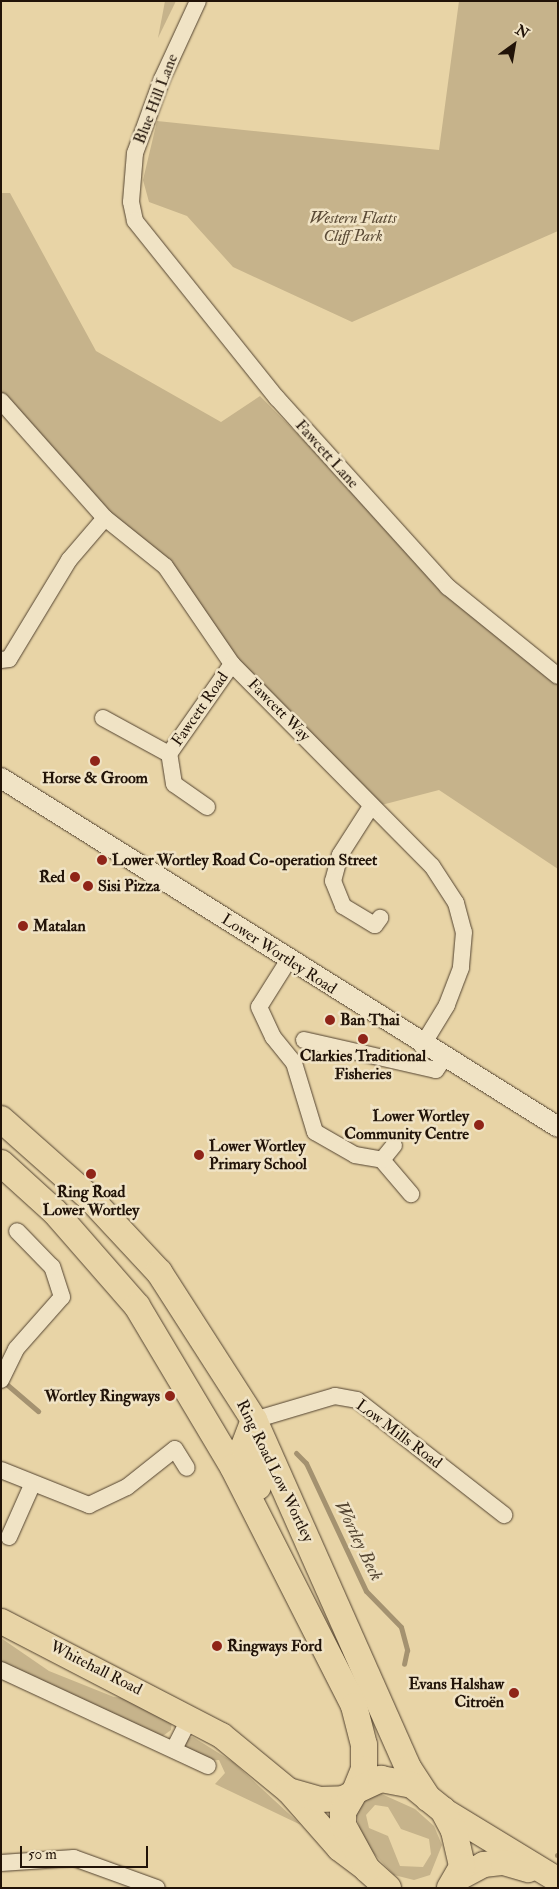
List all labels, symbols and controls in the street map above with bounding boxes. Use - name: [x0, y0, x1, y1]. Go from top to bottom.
- north arrow: [489, 20, 539, 70]
- text: N: [512, 21, 532, 42]
- street label: Blue Hill Lane: [130, 51, 182, 147]
- park label: Western Flatts Cliff Park: [309, 208, 397, 246]
- street label: Fawcett Lane: [291, 416, 363, 492]
- street label: Fawcett Road: [167, 668, 233, 750]
- street label: Fawcett Way: [244, 675, 314, 745]
- marker: Horse & Groom: [89, 755, 101, 767]
- place label: Horse & Groom: [42, 768, 148, 788]
- place label: Lower Wortley Road Co-operation Street: [112, 850, 377, 870]
- marker: Lower Wortley Road Co-operation Street: [96, 854, 108, 866]
- place label: Red: [39, 867, 65, 887]
- marker: Red: [69, 871, 81, 883]
- place label: Sisi Pizza: [98, 876, 160, 896]
- marker: Sisi Pizza: [82, 880, 94, 892]
- street label: Lower Wortley Road: [218, 910, 340, 998]
- place label: Matalan: [33, 916, 86, 936]
- marker: Matalan: [17, 920, 29, 932]
- place label: Ban Thai: [340, 1010, 400, 1030]
- marker: Ban Thai: [324, 1014, 336, 1026]
- marker: Clarkies Traditional Fisheries: [357, 1033, 369, 1045]
- place label: Clarkies Traditional Fisheries: [300, 1046, 426, 1084]
- place label: Lower Wortley Community Centre: [344, 1106, 469, 1144]
- marker: Lower Wortley Community Centre: [473, 1119, 485, 1131]
- place label: Lower Wortley Primary School: [209, 1136, 307, 1174]
- marker: Lower Wortley Primary School: [193, 1149, 205, 1161]
- marker: Ring Road Lower Wortley: [85, 1168, 97, 1180]
- place label: Ring Road Lower Wortley: [43, 1182, 139, 1220]
- place label: Wortley Ringways: [45, 1386, 160, 1406]
- marker: Wortley Ringways: [164, 1390, 176, 1402]
- street label: Low Mills Road: [352, 1395, 446, 1473]
- street label: Ring Road Low Wortley: [232, 1397, 318, 1545]
- water label: Wortley Beck: [329, 1497, 387, 1585]
- place label: Ringways Ford: [227, 1636, 322, 1656]
- street label: Whitehall Road: [47, 1637, 145, 1699]
- marker: Ringways Ford: [211, 1640, 223, 1652]
- place label: Evans Halshaw Citroën: [408, 1674, 504, 1712]
- marker: Evans Halshaw Citroën: [508, 1687, 520, 1699]
- scale bar: [22, 1836, 150, 1868]
- text: 50 m: [28, 1845, 57, 1864]

